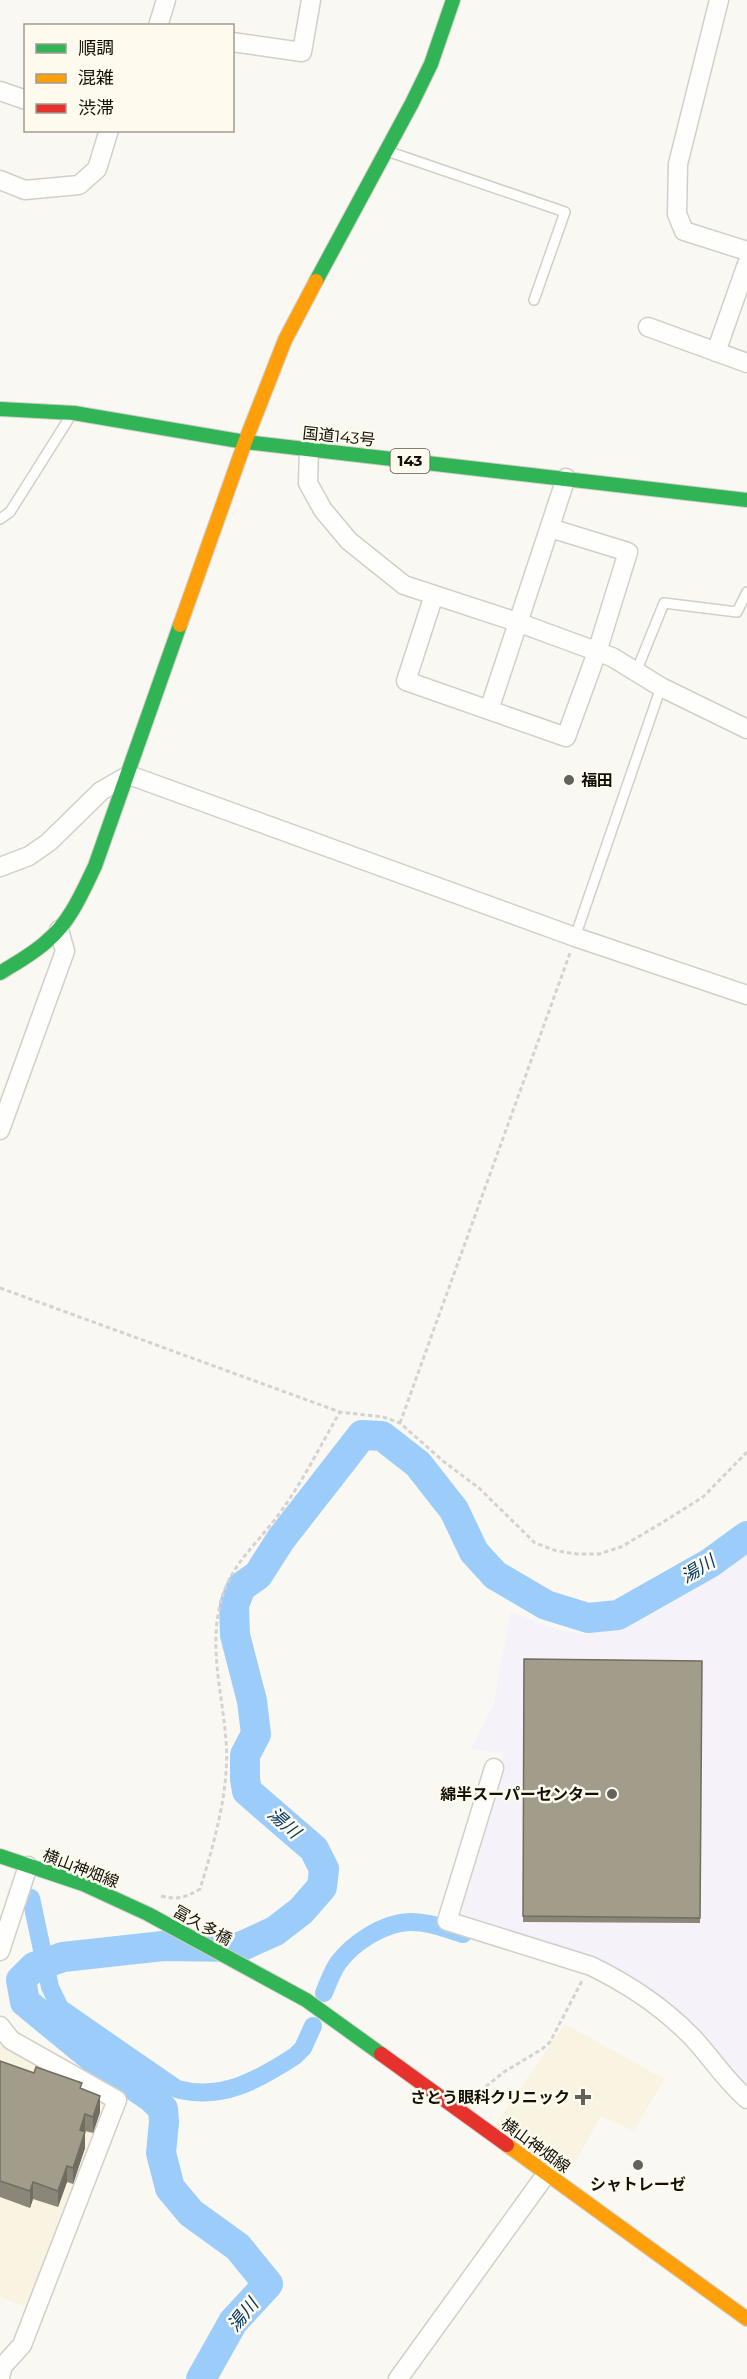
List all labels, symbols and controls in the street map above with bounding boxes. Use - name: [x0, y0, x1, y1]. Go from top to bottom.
- legend: [24, 24, 234, 132]
- text: 順調: [78, 37, 114, 59]
- text: 混雑: [78, 67, 114, 89]
- text: 渋滞: [78, 97, 114, 119]
- street label: 国道143号: [302, 423, 376, 450]
- road number: 143: [390, 449, 430, 473]
- place label: 福田: [581, 771, 613, 790]
- marker: 福田: [562, 773, 576, 787]
- water label: 湯川: [677, 1549, 721, 1588]
- place label: 綿半スーパーセンター: [440, 1785, 600, 1804]
- marker: 綿半スーパーセンター: [605, 1787, 619, 1801]
- water label: 湯川: [263, 1803, 306, 1844]
- street label: 横山神畑線: [40, 1845, 122, 1892]
- street label: 冨久多橋: [170, 1902, 235, 1949]
- place label: さとう眼科クリニック: [410, 2088, 570, 2107]
- marker: さとう眼科クリニック: [574, 2088, 592, 2106]
- street label: 横山神畑線: [498, 2114, 574, 2177]
- marker: シャトレーゼ: [631, 2158, 645, 2172]
- place label: シャトレーゼ: [590, 2175, 686, 2194]
- water label: 湯川: [223, 2293, 264, 2336]

